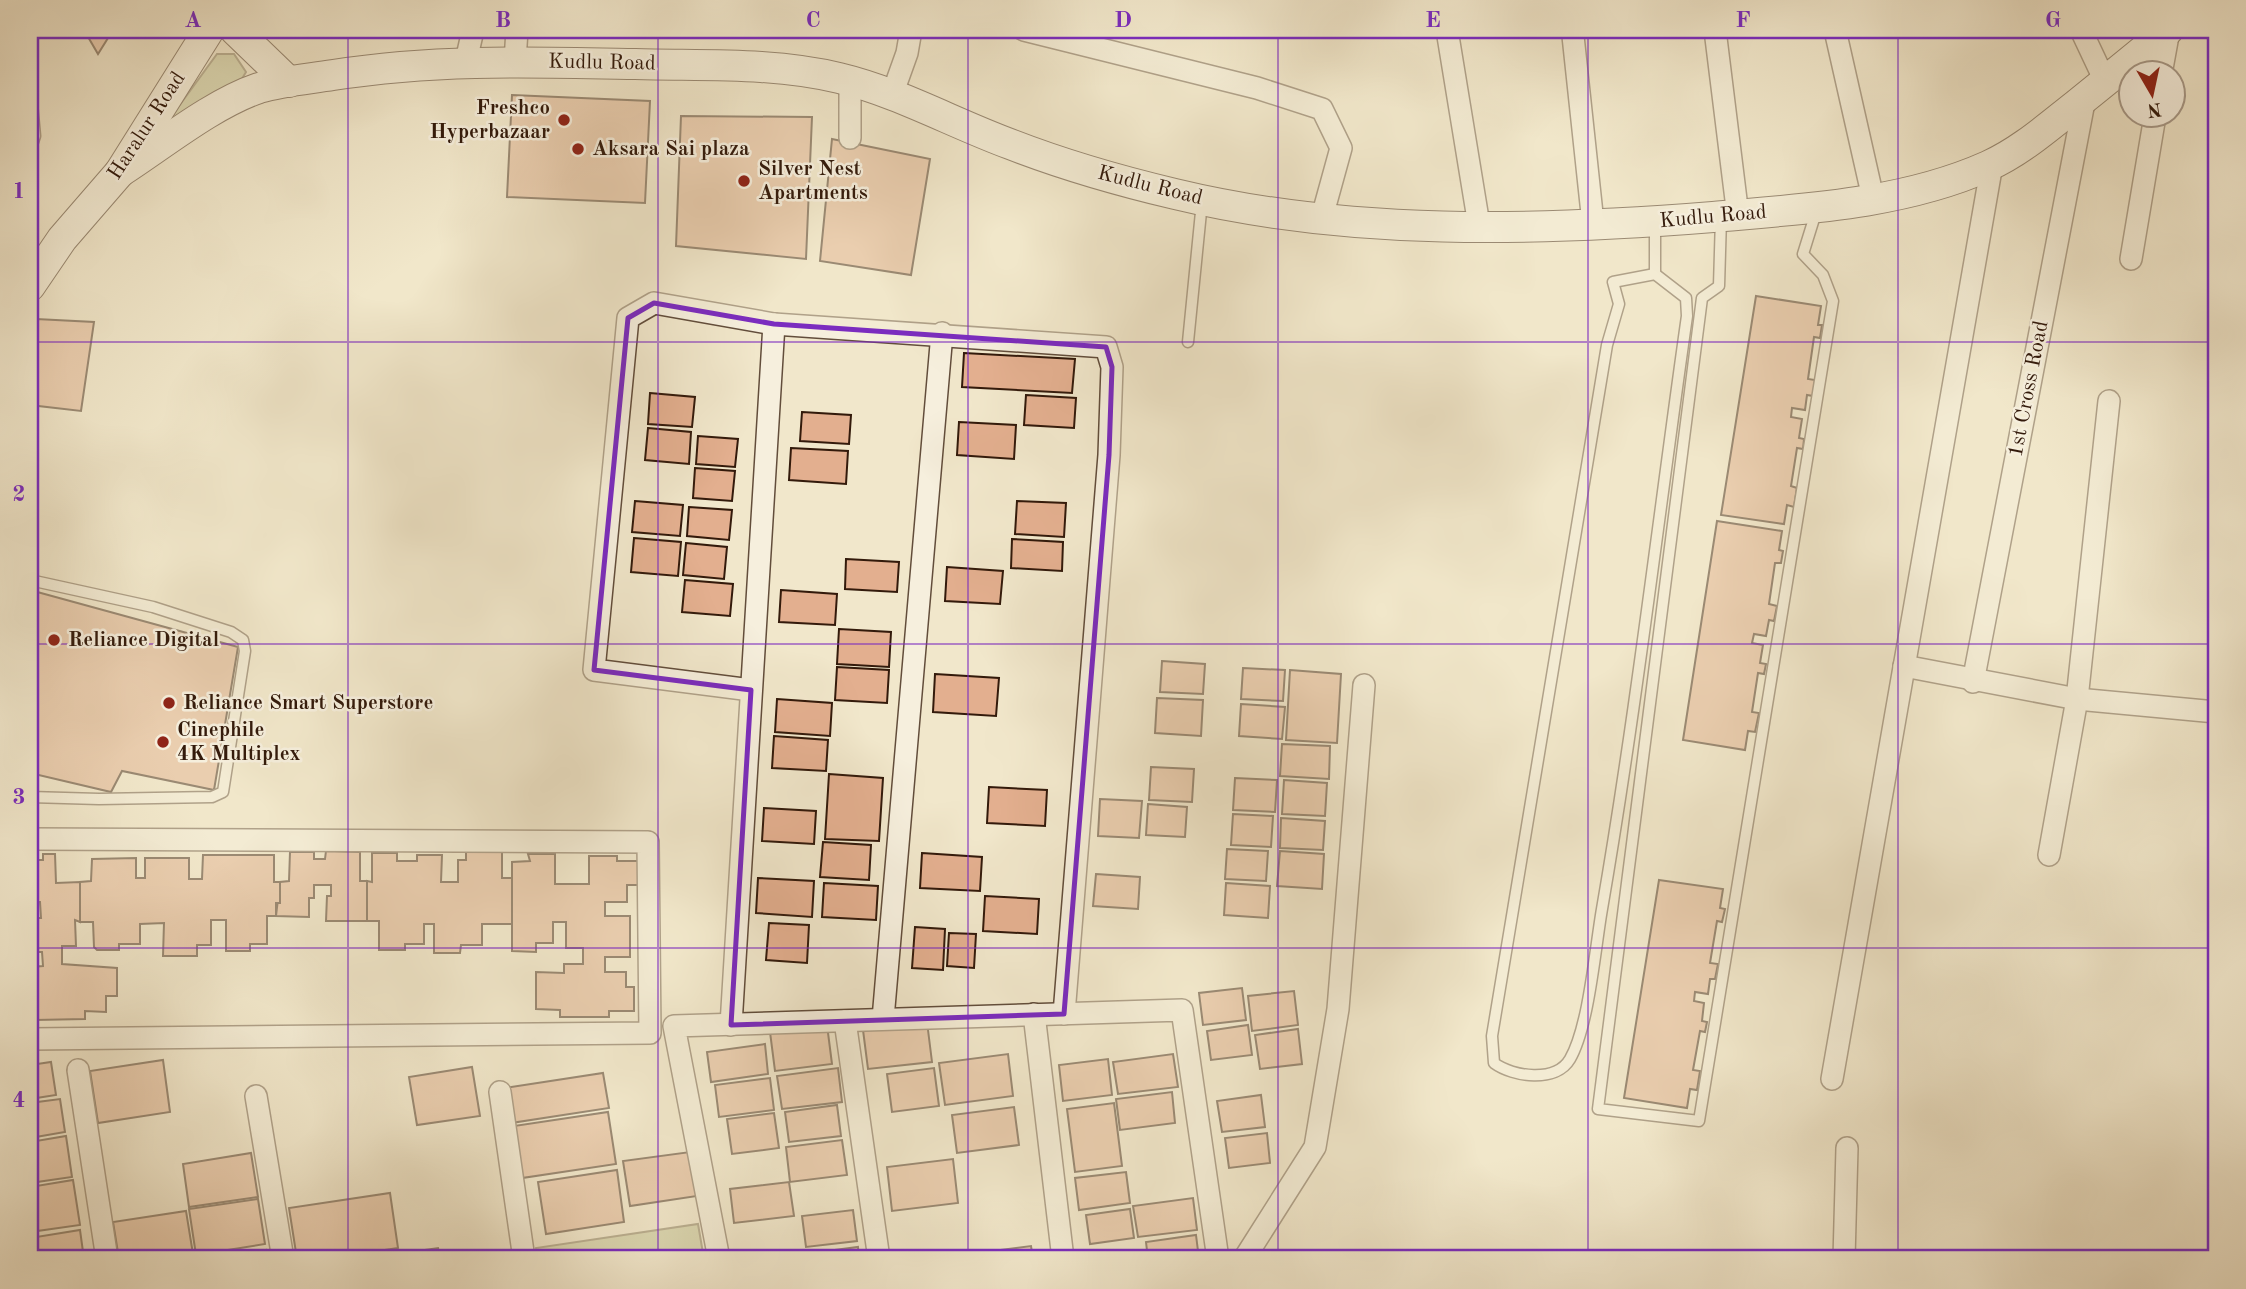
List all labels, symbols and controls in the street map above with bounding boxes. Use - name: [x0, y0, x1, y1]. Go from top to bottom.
- text: A: [184, 9, 202, 32]
- text: B: [495, 9, 511, 32]
- text: C: [805, 9, 821, 32]
- text: D: [1114, 9, 1132, 32]
- text: E: [1425, 9, 1441, 32]
- text: F: [1735, 9, 1751, 32]
- text: G: [2045, 9, 2061, 32]
- street label: Kudlu Road: [548, 52, 656, 74]
- north arrow: [2116, 60, 2186, 130]
- street label: Haralur Road: [104, 68, 190, 184]
- place label: Freshco Hyperbazaar: [429, 98, 550, 143]
- text: N: [2145, 98, 2163, 119]
- marker: Freshco Hyperbazaar: [556, 112, 572, 128]
- place label: Aksara Sai plaza: [592, 139, 750, 160]
- marker: Aksara Sai plaza: [570, 141, 586, 157]
- place label: Silver Nest Apartments: [758, 159, 868, 204]
- street label: Kudlu Road: [1095, 163, 1205, 209]
- marker: Silver Nest Apartments: [736, 173, 752, 189]
- text: 1: [12, 180, 26, 203]
- street label: Kudlu Road: [1658, 202, 1768, 232]
- street label: 1st Cross Road: [2005, 319, 2053, 459]
- text: 2: [12, 483, 26, 506]
- place label: Reliance Digital: [68, 630, 219, 651]
- marker: Reliance Digital: [46, 632, 62, 648]
- place label: Reliance Smart Superstore: [183, 693, 433, 714]
- marker: Reliance Smart Superstore: [161, 695, 177, 711]
- place label: Cinephile 4K Multiplex: [177, 720, 301, 765]
- marker: Cinephile 4K Multiplex: [155, 734, 171, 750]
- text: 3: [12, 786, 26, 809]
- text: 4: [12, 1089, 26, 1112]

